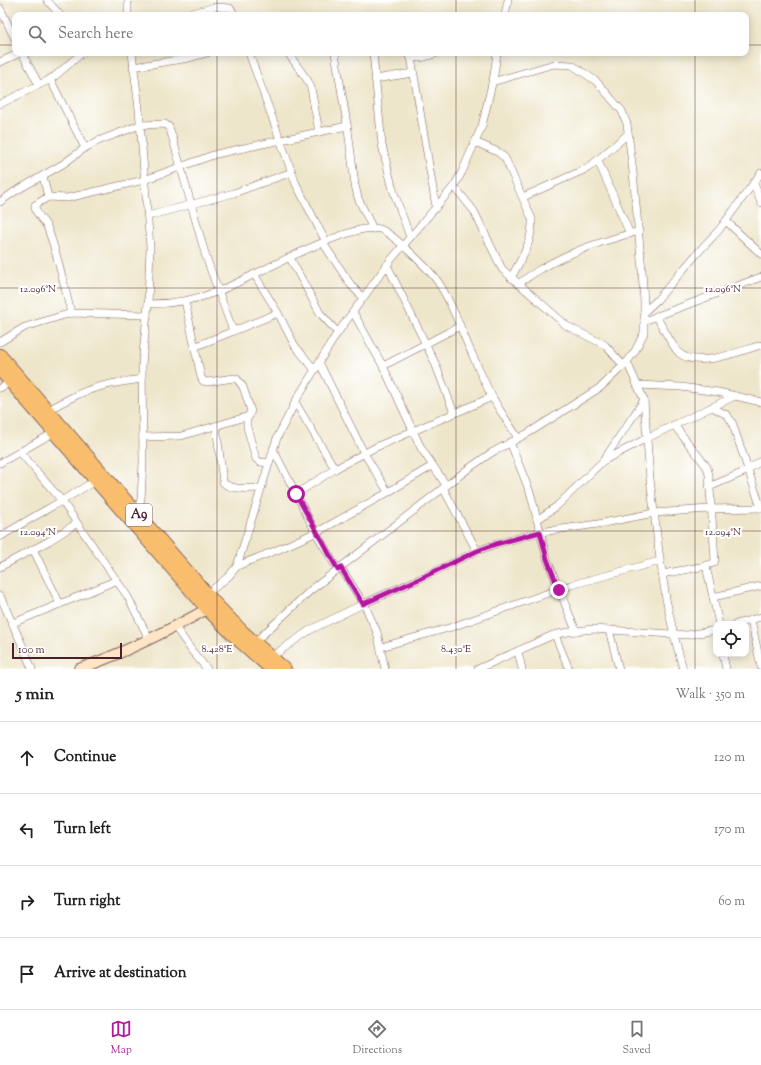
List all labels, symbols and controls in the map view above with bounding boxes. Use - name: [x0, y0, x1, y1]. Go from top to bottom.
- search box: [12, 12, 749, 56]
- icon: search: [26, 23, 48, 45]
- text: Search here: [58, 24, 133, 45]
- text: 12.096°N: [20, 282, 56, 297]
- text: 12.096°N: [705, 282, 741, 297]
- route start: [287, 485, 305, 503]
- road number: A9: [126, 504, 152, 526]
- text: 12.094°N: [20, 525, 56, 540]
- text: 12.094°N: [705, 525, 741, 540]
- route end: [550, 581, 568, 599]
- map controls: [713, 621, 749, 657]
- button: locate: [713, 621, 749, 657]
- scale bar: [12, 641, 122, 660]
- text: 100 m: [18, 642, 45, 658]
- text: 8.428°E: [202, 642, 232, 657]
- text: 8.430°E: [441, 642, 471, 657]
- text: 5 min: [16, 683, 54, 707]
- text: Walk · 350 m: [676, 686, 745, 704]
- icon: ahead: [16, 747, 38, 769]
- text: Continue: [54, 747, 116, 768]
- text: 120 m: [714, 749, 745, 767]
- icon: left: [16, 819, 38, 841]
- text: Turn left: [54, 819, 111, 840]
- text: 170 m: [714, 821, 745, 839]
- icon: right: [16, 891, 38, 913]
- text: Turn right: [54, 891, 120, 912]
- text: 60 m: [718, 893, 745, 911]
- icon: arrive: [16, 963, 38, 985]
- text: Arrive at destination: [54, 963, 187, 984]
- tab: Map: [110, 1018, 132, 1058]
- tab: Directions: [353, 1018, 402, 1058]
- tab: Saved: [623, 1018, 651, 1058]

